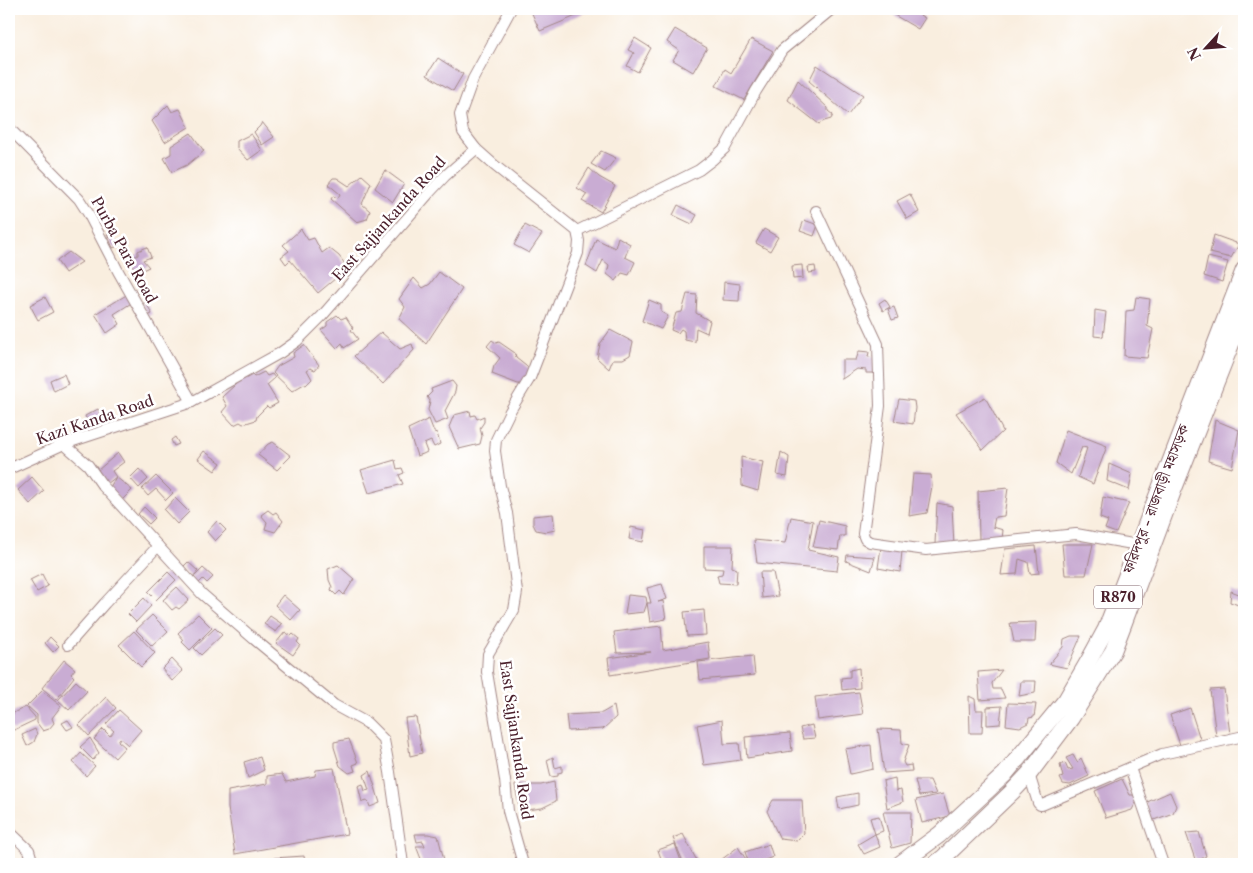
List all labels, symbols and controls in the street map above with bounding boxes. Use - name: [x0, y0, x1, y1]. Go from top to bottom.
- north arrow: [1180, 22, 1230, 72]
- text: N: [1184, 44, 1205, 63]
- street label: East Sajjankanda Road: [328, 153, 450, 285]
- street label: Purba Para Road: [87, 193, 162, 306]
- street label: Kazi Kanda Road: [34, 391, 156, 449]
- street label: ফরিদপুর - রাজবাড়ী মহাসড়ক: [1118, 421, 1193, 577]
- road number: R870: [1094, 586, 1142, 608]
- street label: East Sajjankanda Road: [496, 659, 537, 821]

